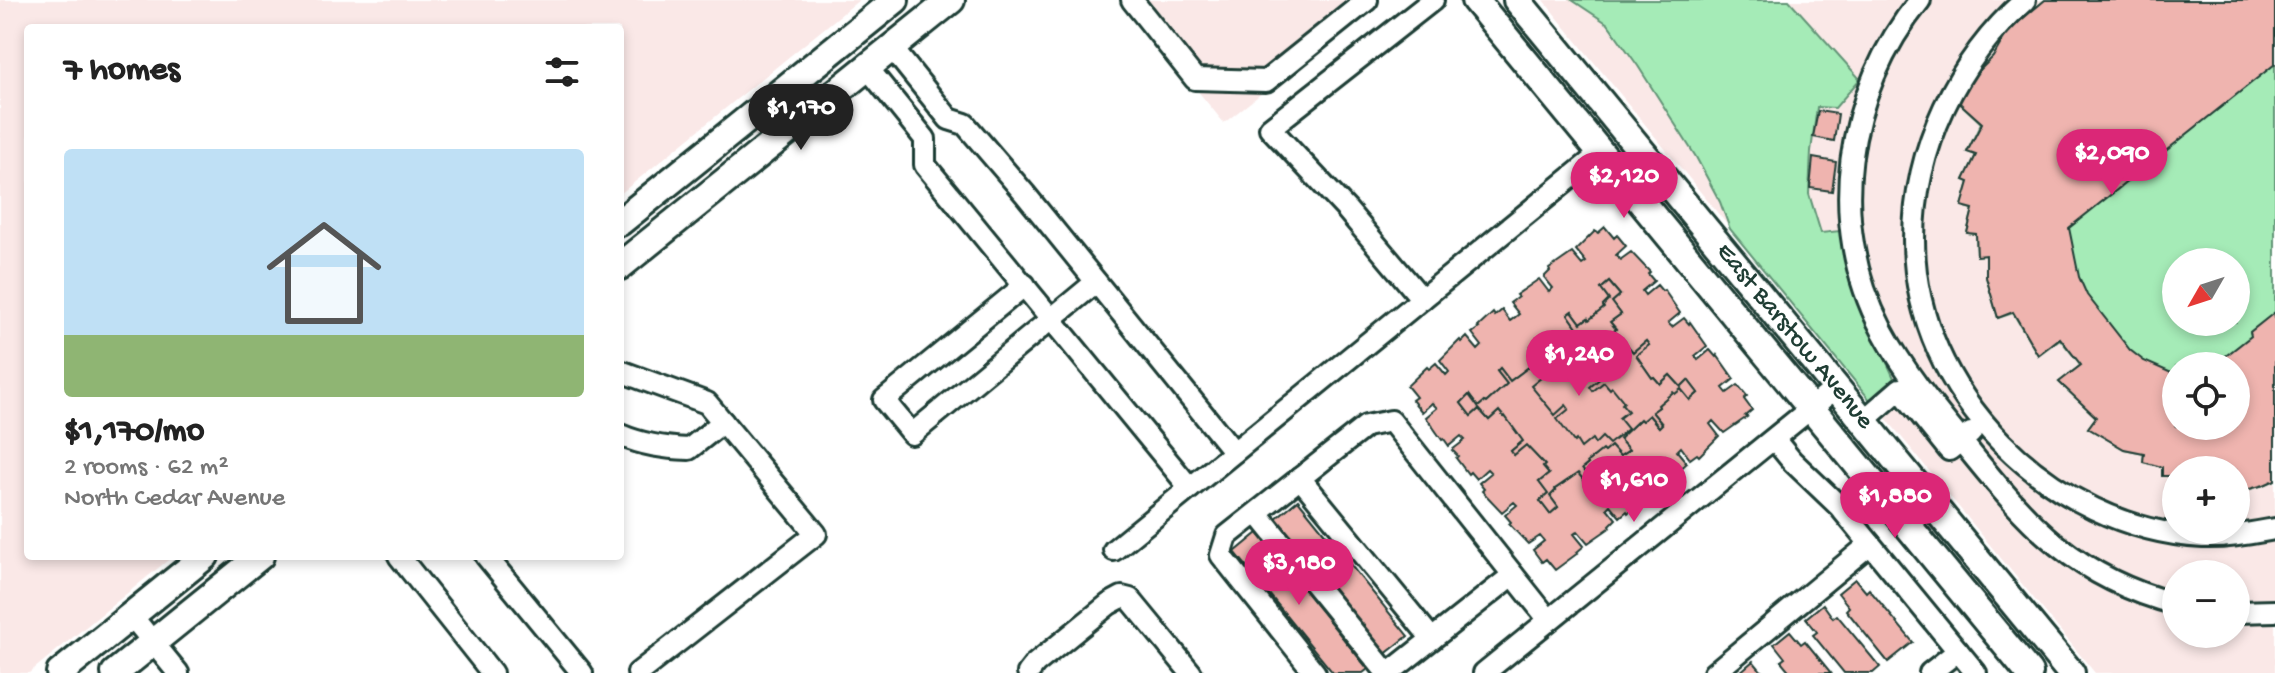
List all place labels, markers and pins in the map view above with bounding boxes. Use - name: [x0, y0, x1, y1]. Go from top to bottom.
- pin: $1,170: [736, 84, 866, 152]
- pin: $2,090: [2047, 129, 2177, 197]
- pin: $2,120: [1559, 152, 1689, 220]
- pin: $1,240: [1514, 330, 1644, 398]
- pin: $1,610: [1569, 456, 1699, 524]
- pin: $1,880: [1830, 472, 1960, 540]
- pin: $3,180: [1234, 539, 1364, 607]

